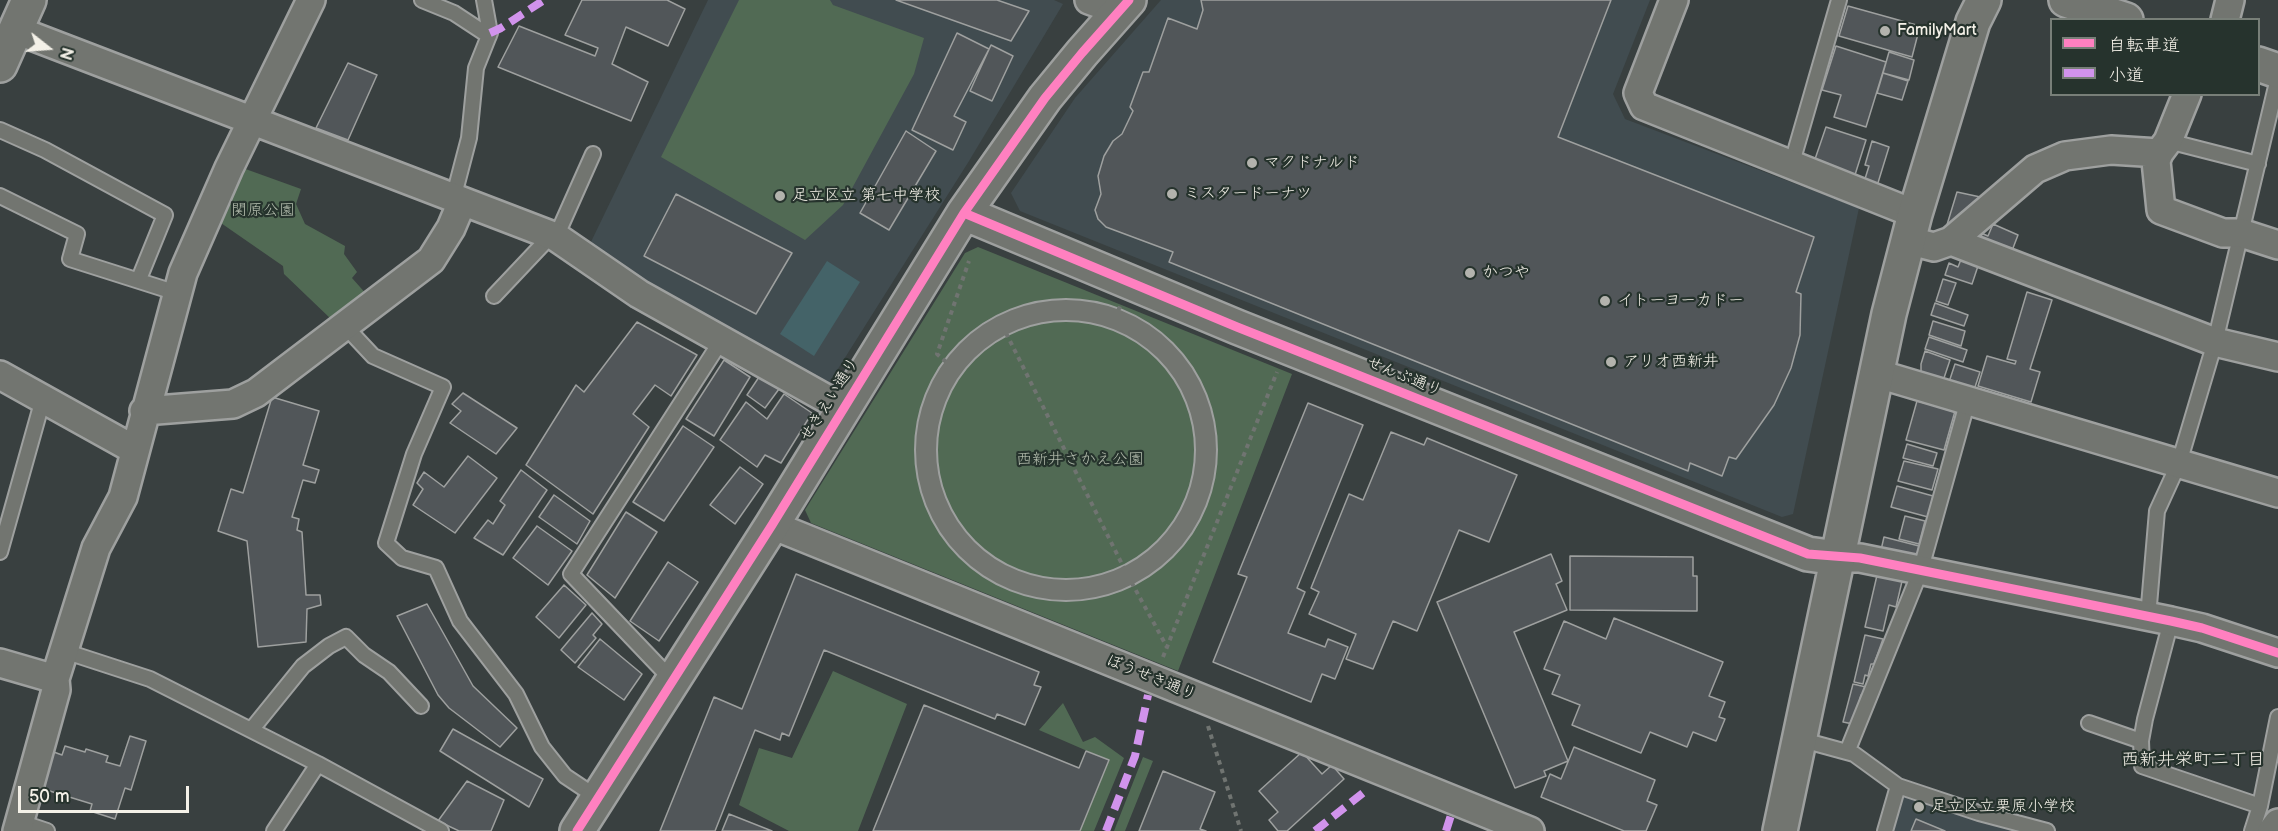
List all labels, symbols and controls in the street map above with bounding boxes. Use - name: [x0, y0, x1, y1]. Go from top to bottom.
- north arrow: [18, 18, 78, 78]
- legend: [2050, 18, 2260, 96]
- place label: FamilyMart: [1897, 21, 1977, 41]
- marker: FamilyMart: [1878, 24, 1892, 38]
- text: 自転車道: [2108, 35, 2180, 56]
- text: N: [55, 45, 77, 62]
- text: 小道: [2108, 65, 2144, 86]
- place label: マクドナルド: [1264, 153, 1360, 173]
- marker: マクドナルド: [1245, 156, 1259, 170]
- place label: ミスタードーナツ: [1184, 184, 1312, 204]
- place label: 足立区立 第七中学校: [792, 186, 940, 206]
- marker: ミスタードーナツ: [1165, 187, 1179, 201]
- marker: 足立区立 第七中学校: [773, 189, 787, 203]
- park label: 関原公園: [231, 201, 295, 221]
- place label: かつや: [1482, 263, 1530, 283]
- marker: かつや: [1463, 266, 1477, 280]
- place label: イトーヨーカドー: [1617, 291, 1744, 311]
- marker: イトーヨーカドー: [1598, 294, 1612, 308]
- place label: アリオ西新井: [1623, 352, 1719, 372]
- street label: せんぷ通り: [1363, 353, 1445, 401]
- street label: せきえい通り: [796, 354, 864, 446]
- marker: アリオ西新井: [1604, 355, 1618, 369]
- park label: 西新井さかえ公園: [1016, 450, 1144, 470]
- street label: ぼうせき通り: [1103, 651, 1199, 705]
- district label: 西新井栄町二丁目: [2121, 749, 2265, 771]
- scale bar: [21, 774, 192, 812]
- text: 50 m: [29, 786, 70, 807]
- place label: 足立区立栗原小学校: [1931, 797, 2075, 817]
- marker: 足立区立栗原小学校: [1912, 800, 1926, 814]

